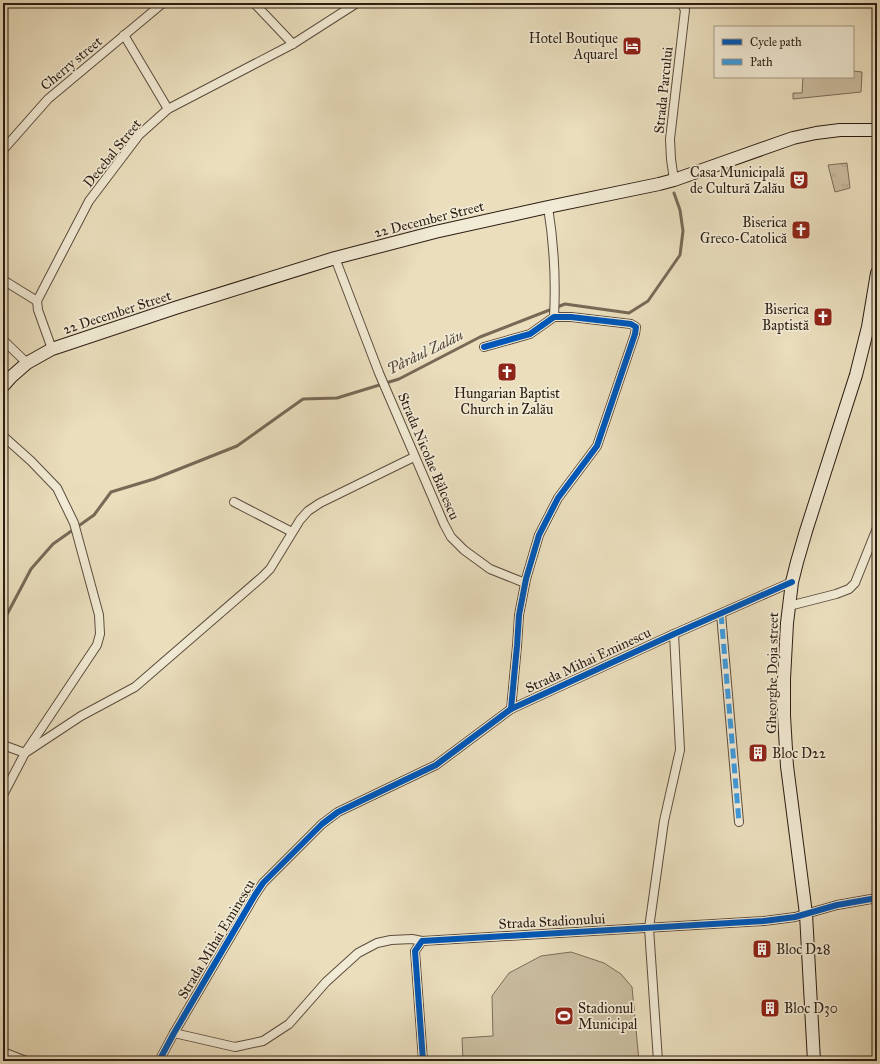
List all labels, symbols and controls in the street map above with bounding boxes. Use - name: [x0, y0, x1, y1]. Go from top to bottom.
- legend: [714, 26, 854, 78]
- place label: Hotel Boutique Aquarel: [529, 30, 618, 64]
- street label: Cherry street: [37, 33, 106, 94]
- hotel icon: Hotel Boutique Aquarel: [621, 35, 643, 57]
- text: Cycle path: [750, 35, 802, 49]
- street label: Strada Parcului: [650, 46, 677, 134]
- text: Path: [750, 55, 773, 69]
- street label: Decebal Street: [80, 116, 145, 191]
- place label: Casa Municipală de Cultură Zalău: [690, 164, 786, 197]
- theatre icon: Casa Municipală de Cultură Zalău: [788, 169, 810, 191]
- street label: 22 December Street: [372, 198, 486, 241]
- place label: Biserica Greco-Catolică: [700, 214, 787, 247]
- church icon: Biserica Greco-Catolică: [790, 219, 812, 241]
- street label: 22 December Street: [61, 287, 173, 338]
- place label: Biserica Baptistă: [762, 301, 809, 334]
- church icon: Biserica Baptistă: [812, 306, 834, 328]
- water label: Pârâul Zalău: [384, 326, 466, 378]
- church icon: Hungarian Baptist Church in Zalău: [496, 361, 518, 383]
- place label: Hungarian Baptist Church in Zalău: [454, 385, 560, 418]
- street label: Strada Nicolae Bălcescu: [394, 390, 463, 523]
- street label: Gheorghe Doja street: [763, 612, 782, 734]
- street label: Strada Mihai Eminescu: [523, 624, 654, 697]
- building icon: Bloc D22: [747, 742, 769, 764]
- place label: Bloc D22: [772, 745, 826, 762]
- street label: Strada Mihai Eminescu: [174, 876, 259, 1002]
- street label: Strada Stadionului: [498, 910, 606, 933]
- building icon: Bloc D28: [751, 938, 773, 960]
- place label: Bloc D28: [776, 941, 830, 958]
- building icon: Bloc D30: [759, 997, 781, 1019]
- place label: Stadionul Municipal: [578, 1000, 638, 1033]
- place label: Bloc D30: [784, 1000, 838, 1017]
- sports icon: Stadionul Municipal: [553, 1005, 575, 1027]

